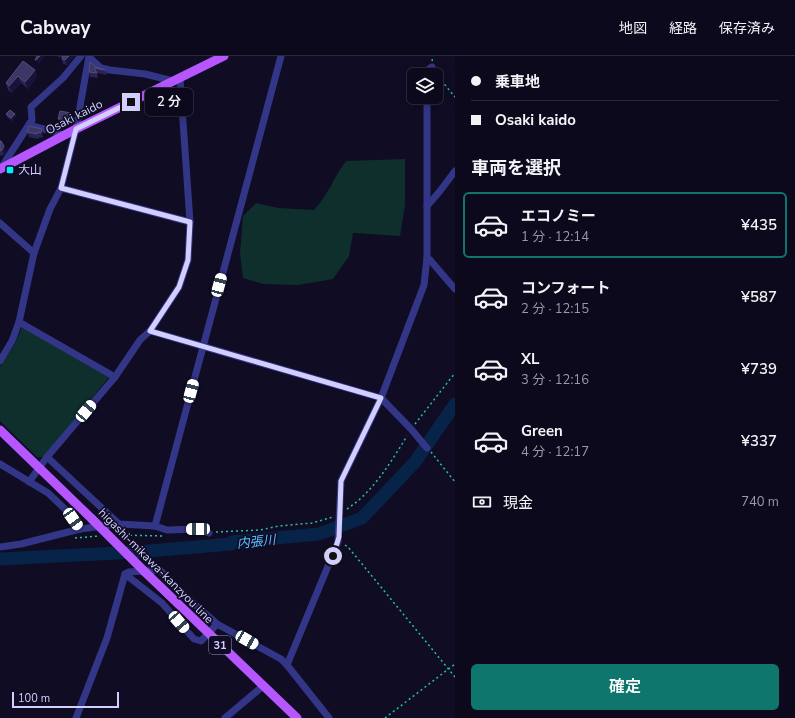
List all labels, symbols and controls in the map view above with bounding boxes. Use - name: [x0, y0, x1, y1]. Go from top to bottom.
- text: Cabway: [20, 15, 90, 41]
- text: 地図: [619, 19, 647, 38]
- text: 経路: [669, 19, 697, 38]
- text: 保存済み: [719, 19, 775, 38]
- map controls: [407, 68, 443, 104]
- button: layers: [407, 68, 443, 104]
- text: 乗車地: [495, 72, 540, 92]
- callout: 2 分: [145, 88, 193, 116]
- route end: [122, 93, 140, 111]
- text: 2 分: [157, 93, 181, 111]
- street label: Osaki kaido: [43, 96, 106, 138]
- text: Osaki kaido: [495, 110, 576, 130]
- text: 車両を選択: [471, 156, 561, 180]
- place label: 大山: [18, 162, 42, 178]
- marker: 大山: [5, 165, 15, 175]
- text: エコノミー: [521, 206, 596, 226]
- icon: car: [473, 207, 509, 243]
- text: ¥435: [741, 215, 777, 235]
- text: 1 分 · 12:14: [521, 228, 589, 246]
- car: [210, 272, 228, 298]
- text: コンフォート: [521, 278, 611, 298]
- icon: car: [473, 279, 509, 315]
- text: ¥587: [741, 287, 777, 307]
- text: 2 分 · 12:15: [521, 300, 589, 318]
- text: XL: [521, 349, 540, 369]
- icon: car: [473, 351, 509, 387]
- text: ¥739: [741, 359, 777, 379]
- text: 3 分 · 12:16: [521, 371, 589, 389]
- car: [182, 378, 200, 404]
- car: [74, 398, 98, 424]
- text: Green: [521, 421, 563, 441]
- icon: car: [473, 423, 509, 459]
- text: ¥337: [741, 431, 777, 451]
- text: 4 分 · 12:17: [521, 443, 589, 461]
- icon: cash: [471, 491, 493, 513]
- text: 現金: [503, 493, 533, 513]
- text: 740 m: [741, 493, 779, 511]
- street label: higashi-mikawa-kanzyou line: [95, 505, 217, 627]
- car: [61, 506, 85, 532]
- car: [186, 523, 210, 535]
- water label: 内張川: [236, 531, 278, 553]
- route start: [324, 547, 342, 565]
- car: [167, 609, 191, 635]
- car: [234, 629, 260, 651]
- road number: 31: [209, 636, 231, 654]
- button: 確定: [471, 664, 779, 710]
- scale bar: [12, 690, 119, 709]
- text: 100 m: [18, 691, 50, 706]

